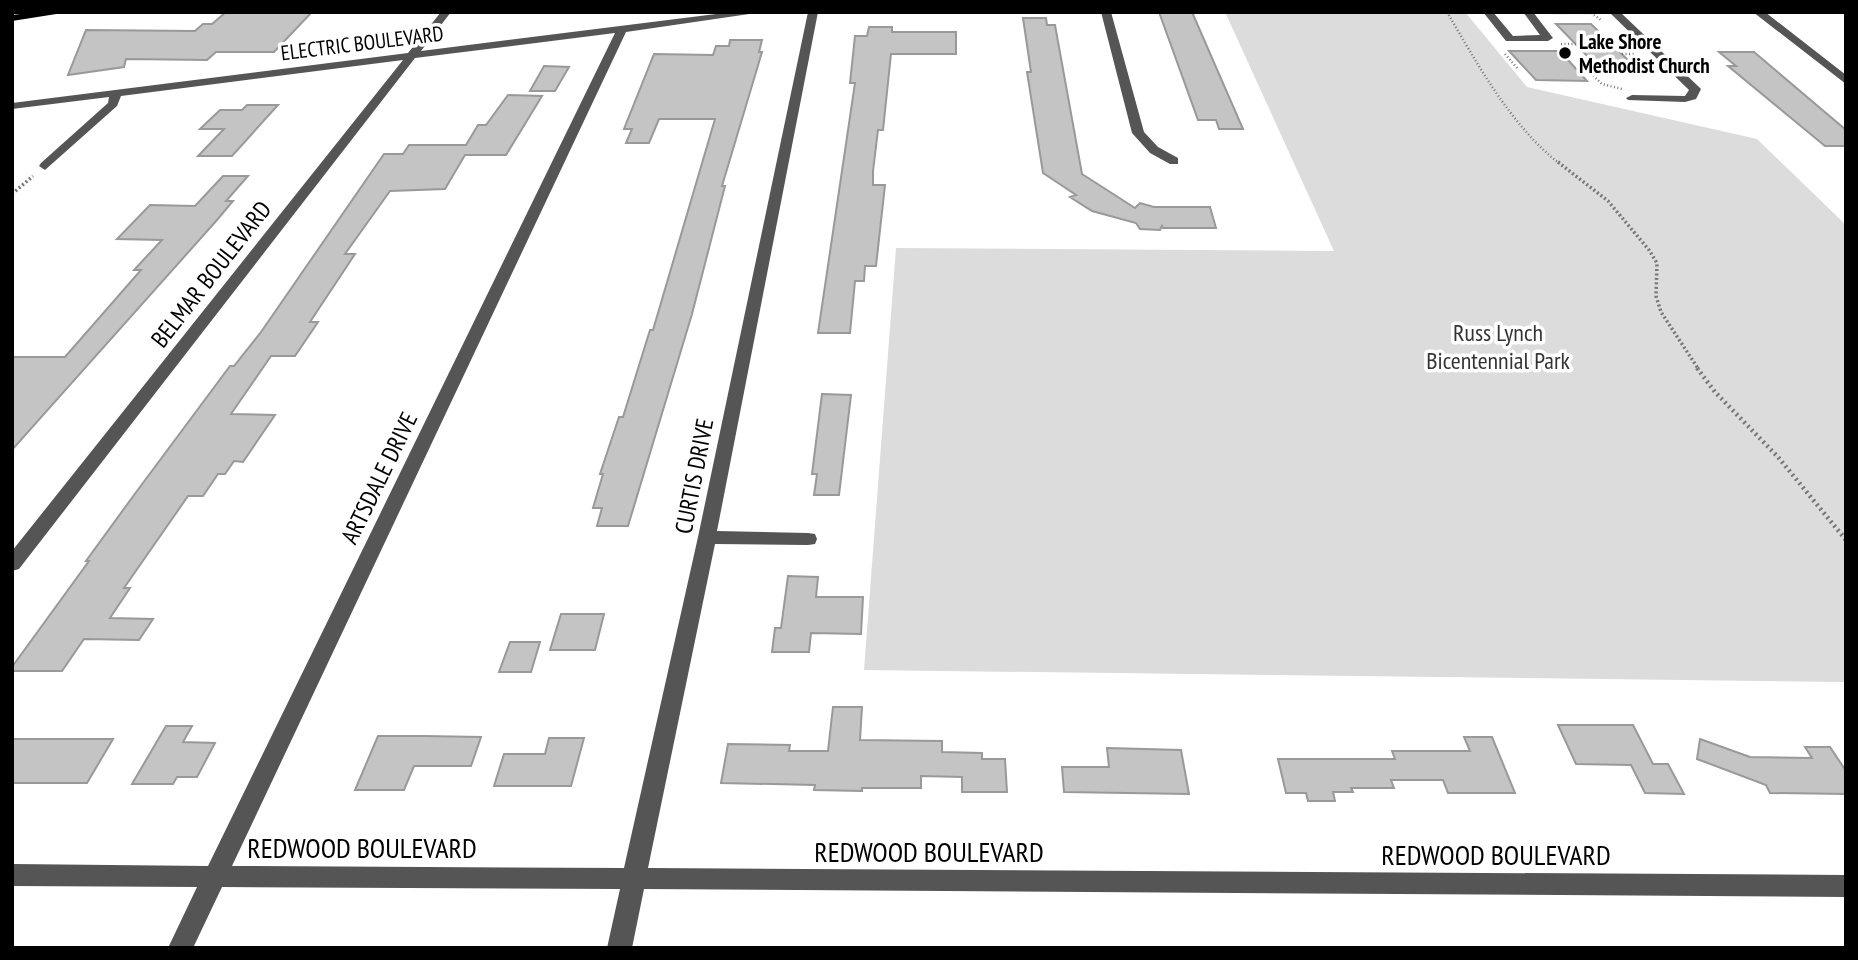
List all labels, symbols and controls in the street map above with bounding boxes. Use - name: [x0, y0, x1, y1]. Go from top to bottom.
- street label: ELECTRIC BOULEVARD: [279, 20, 445, 66]
- place label: Lake Shore Methodist Church: [1579, 28, 1710, 79]
- marker: Lake Shore Methodist Church: [1557, 45, 1573, 61]
- street label: BELMAR BOULEVARD: [144, 194, 278, 354]
- park label: Russ Lynch Bicentennial Park: [1426, 317, 1571, 376]
- street label: ARTSDALE DRIVE: [334, 407, 424, 549]
- street label: CURTIS DRIVE: [668, 416, 720, 536]
- street label: REDWOOD BOULEVARD: [247, 829, 477, 866]
- street label: REDWOOD BOULEVARD: [814, 833, 1044, 870]
- street label: REDWOOD BOULEVARD: [1381, 836, 1611, 873]

